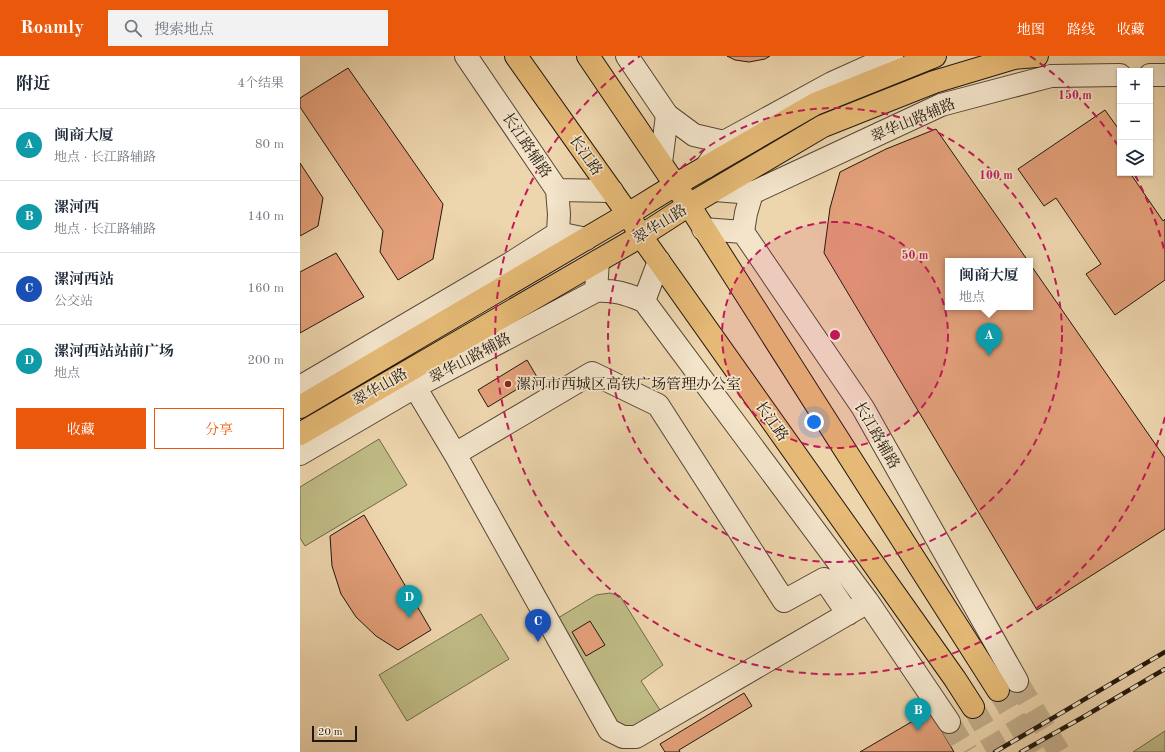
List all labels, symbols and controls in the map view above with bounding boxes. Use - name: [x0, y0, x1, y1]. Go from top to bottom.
- search box: [108, 10, 388, 46]
- icon: search: [122, 17, 144, 39]
- text: Roamly: [20, 19, 84, 38]
- text: 搜索地点: [154, 23, 214, 38]
- text: 地图: [1017, 23, 1045, 37]
- text: 路线: [1067, 23, 1095, 37]
- text: 收藏: [1117, 23, 1145, 37]
- map controls: [1117, 68, 1153, 176]
- button: +: [1117, 68, 1153, 104]
- text: 附近: [16, 76, 50, 93]
- text: 4个结果: [237, 77, 284, 90]
- text: 150 m: [1058, 89, 1092, 102]
- street label: 翠华山路辅路: [868, 95, 958, 146]
- button: −: [1117, 104, 1153, 140]
- street label: 长江路辅路: [499, 109, 555, 181]
- text: 闽商大厦: [54, 129, 114, 144]
- street label: 长江路: [566, 132, 605, 179]
- text: A: [24, 138, 34, 151]
- text: 80 m: [255, 138, 284, 151]
- button: layers: [1117, 140, 1153, 176]
- text: 地点 · 长江路辅路: [54, 151, 156, 164]
- text: 100 m: [979, 170, 1013, 182]
- text: 漯河西: [54, 201, 99, 216]
- street label: 翠华山路: [630, 201, 690, 248]
- text: B: [24, 210, 34, 223]
- text: 140 m: [247, 210, 284, 223]
- text: 地点 · 长江路辅路: [54, 223, 156, 236]
- text: 50 m: [902, 249, 929, 262]
- popup: [945, 258, 1033, 310]
- text: 闽商大厦: [959, 269, 1019, 284]
- text: 漯河西站: [54, 273, 114, 288]
- text: C: [25, 282, 33, 295]
- text: 160 m: [247, 282, 284, 295]
- text: 地点: [959, 291, 985, 304]
- text: 公交站: [54, 295, 93, 308]
- pin: A: [976, 323, 1002, 356]
- centre of rings: [828, 328, 842, 342]
- street label: 翠华山路辅路: [427, 330, 514, 387]
- text: 漯河西站站前广场: [54, 345, 174, 360]
- text: D: [24, 354, 34, 367]
- text: 200 m: [247, 354, 284, 367]
- street label: 翠华山路: [350, 365, 410, 410]
- text: 地点: [54, 367, 80, 380]
- place label: 漯河市西城区高铁广场管理办公室: [516, 376, 741, 393]
- marker: 漯河市西城区高铁广场管理办公室: [503, 379, 513, 389]
- street label: 长江路: [752, 398, 791, 445]
- street label: 长江路辅路: [850, 399, 903, 472]
- button: 收藏: [16, 408, 146, 449]
- button: 分享: [154, 408, 284, 449]
- your location: [804, 412, 824, 432]
- pin: D: [396, 585, 422, 618]
- pin: C: [525, 609, 551, 642]
- pin: B: [905, 698, 931, 731]
- scale bar: [312, 724, 357, 743]
- text: 20 m: [318, 727, 343, 738]

